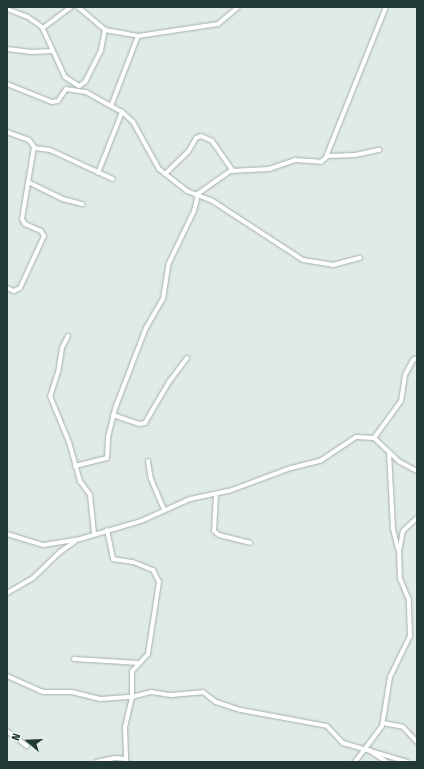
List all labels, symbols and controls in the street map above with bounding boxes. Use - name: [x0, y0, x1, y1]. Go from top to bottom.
- north arrow: [8, 721, 48, 761]
- text: N: [9, 732, 23, 742]

